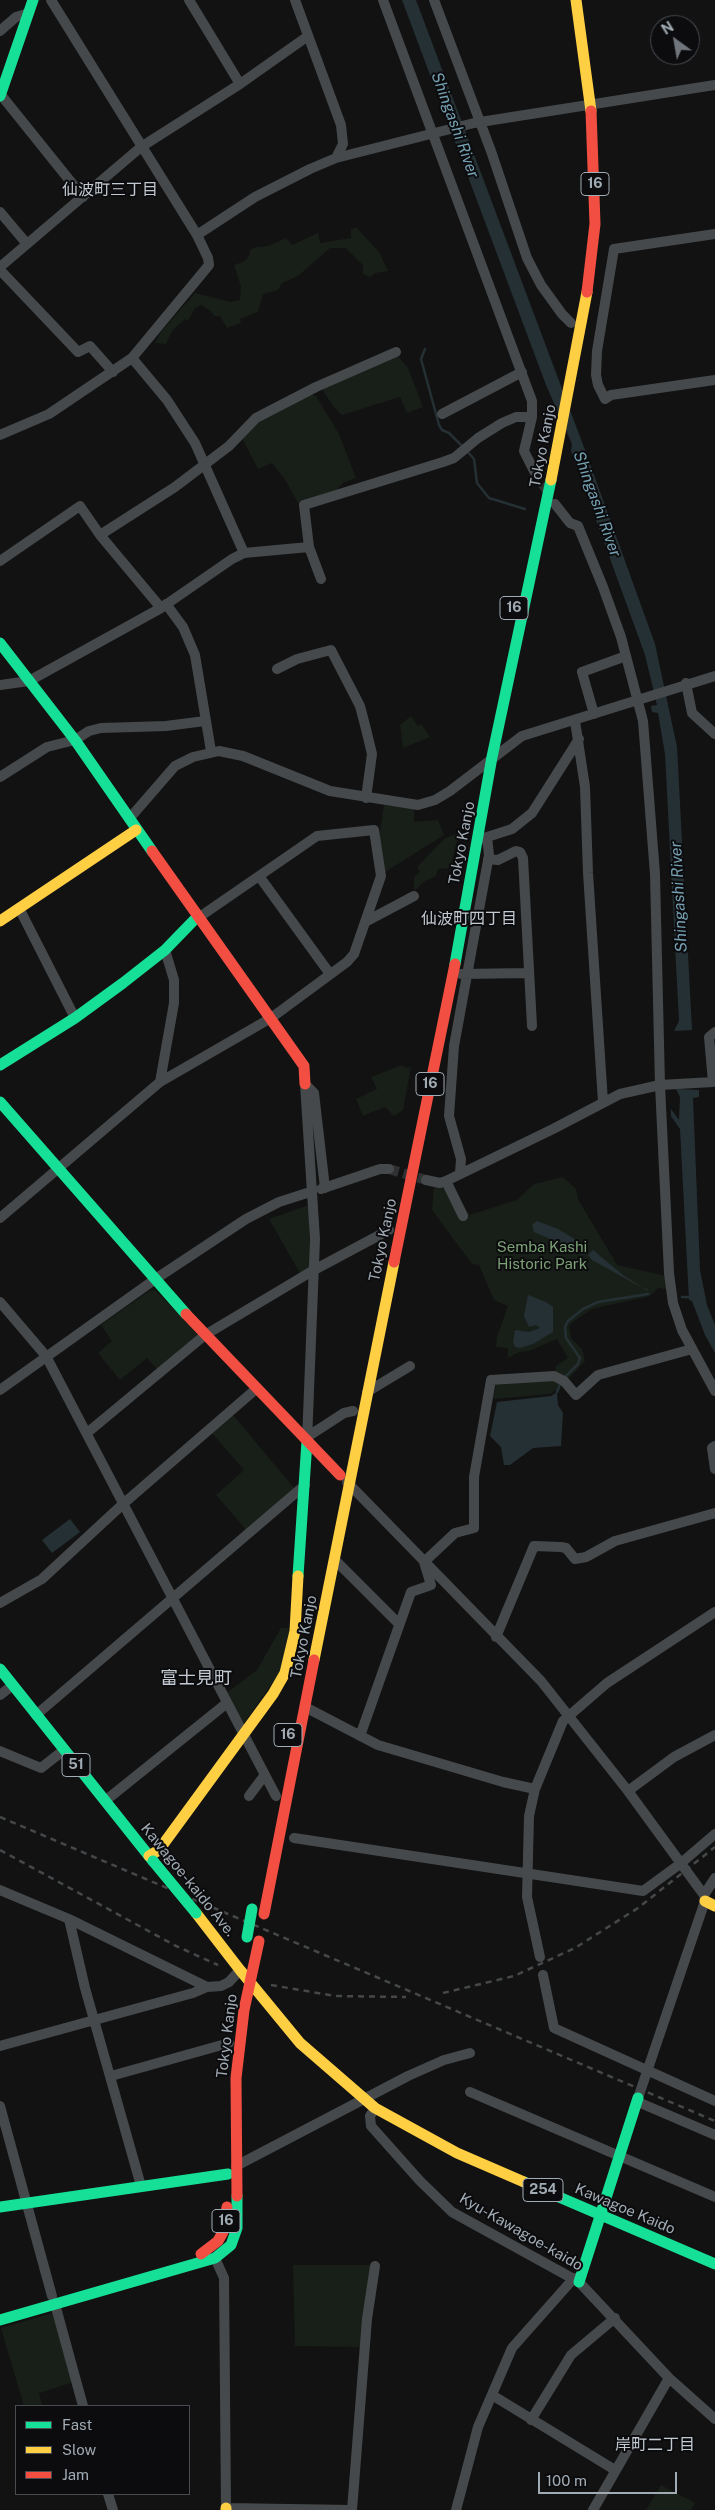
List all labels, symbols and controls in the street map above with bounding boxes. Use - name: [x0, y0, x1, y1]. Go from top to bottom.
- north arrow: [650, 15, 700, 65]
- text: N: [659, 18, 676, 38]
- water label: Shingashi River: [427, 69, 483, 181]
- road number: 16: [581, 172, 609, 195]
- district label: 仙波町三丁目: [62, 180, 158, 200]
- street label: Tokyo Kanjo: [526, 403, 560, 489]
- water label: Shingashi River: [569, 448, 625, 560]
- road number: 16: [500, 596, 528, 620]
- street label: Tokyo Kanjo: [445, 800, 479, 886]
- water label: Shingashi River: [667, 841, 691, 953]
- district label: 仙波町四丁目: [421, 909, 517, 929]
- road number: 16: [416, 1072, 444, 1096]
- street label: Tokyo Kanjo: [365, 1197, 401, 1283]
- park label: Semba Kashi Historic Park: [497, 1238, 587, 1273]
- street label: Tokyo Kanjo: [287, 1594, 321, 1680]
- district label: 富士見町: [160, 1667, 232, 1689]
- road number: 16: [274, 1724, 302, 1746]
- road number: 51: [62, 1754, 90, 1776]
- street label: Kawagoe-kaido Ave.: [137, 1820, 239, 1940]
- street label: Tokyo Kanjo: [213, 1993, 241, 2079]
- road number: 254: [523, 2178, 563, 2202]
- street label: Kawagoe Kaido: [572, 2180, 678, 2238]
- street label: Kyu-Kawagoe-kaido: [456, 2189, 586, 2275]
- road number: 16: [212, 2210, 240, 2232]
- legend: [15, 2405, 190, 2495]
- text: Fast: [62, 2416, 92, 2433]
- district label: 岸町二丁目: [615, 2435, 695, 2455]
- text: Slow: [62, 2441, 96, 2458]
- scale bar: [540, 2462, 679, 2494]
- text: Jam: [62, 2466, 89, 2483]
- text: 100 m: [546, 2472, 587, 2489]

